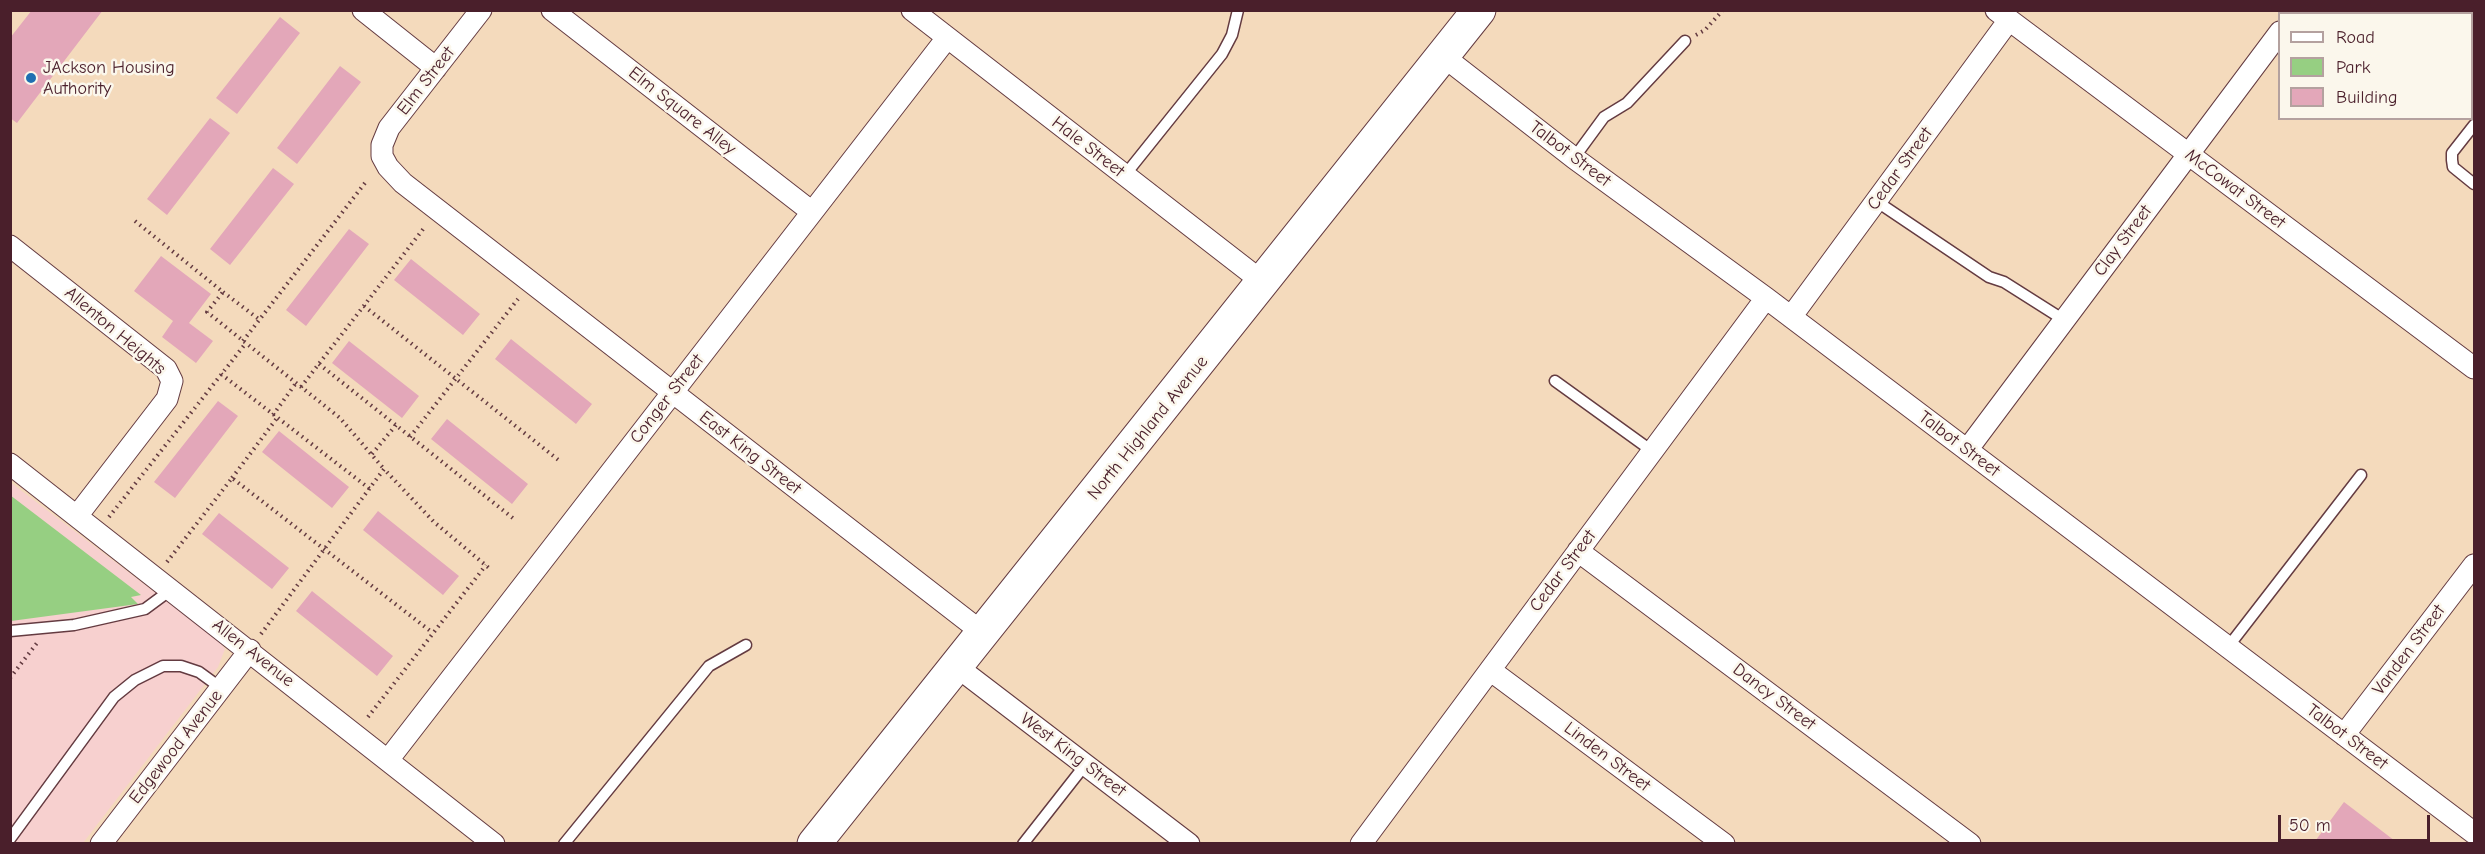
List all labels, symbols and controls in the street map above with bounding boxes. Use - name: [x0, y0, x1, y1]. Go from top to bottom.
- legend: [2278, 12, 2473, 120]
- text: Road: [2336, 27, 2375, 48]
- street label: Elm Street: [393, 43, 459, 119]
- place label: JAckson Housing Authority: [43, 57, 175, 100]
- text: Park: [2336, 57, 2370, 78]
- street label: Elm Square Alley: [624, 62, 740, 160]
- marker: JAckson Housing Authority: [24, 71, 38, 85]
- text: Building: [2336, 87, 2398, 108]
- street label: Hale Street: [1047, 112, 1129, 182]
- street label: Talbot Street: [1525, 116, 1615, 192]
- street label: Cedar Street: [1863, 123, 1937, 215]
- street label: McCowat Street: [2181, 144, 2289, 234]
- street label: Clay Street: [2089, 201, 2157, 281]
- street label: Allenton Heights: [60, 282, 170, 380]
- street label: Conger Street: [625, 350, 709, 448]
- street label: North Highland Avenue: [1083, 352, 1213, 504]
- street label: East King Street: [695, 406, 805, 500]
- street label: Talbot Street: [1914, 406, 2004, 482]
- street label: Cedar Street: [1525, 526, 1601, 616]
- street label: Vanden Street: [2368, 601, 2450, 699]
- street label: Allen Avenue: [208, 614, 298, 692]
- street label: Dancy Street: [1728, 659, 1820, 735]
- street label: Edgewood Avenue: [125, 686, 227, 808]
- street label: Talbot Street: [2302, 699, 2392, 775]
- street label: West King Street: [1016, 708, 1130, 802]
- street label: Linden Street: [1560, 717, 1654, 797]
- scale bar: [2281, 803, 2432, 841]
- text: 50 m: [2289, 815, 2331, 836]

